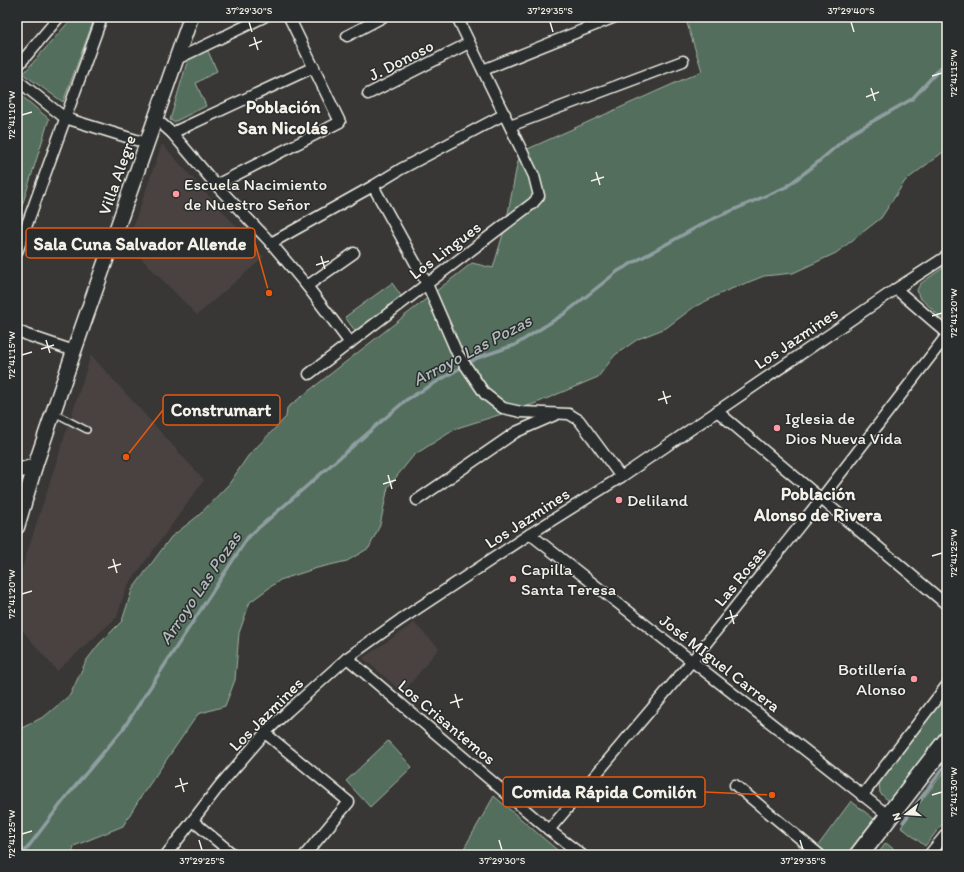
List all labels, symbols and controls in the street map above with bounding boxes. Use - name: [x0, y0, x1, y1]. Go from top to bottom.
- text: 37°29'30"S: [226, 4, 273, 17]
- text: 37°29'35"S: [527, 4, 573, 17]
- text: 37°29'40"S: [827, 4, 875, 17]
- street label: J. Donoso: [365, 35, 437, 85]
- text: 72°41'15"W: [947, 49, 960, 97]
- text: 72°41'10"W: [5, 90, 18, 139]
- district label: Población San Nicolás: [238, 96, 328, 139]
- street label: Villa Alegre: [94, 132, 140, 218]
- place label: Escuela Nacimiento de Nuestro Señor: [184, 174, 327, 214]
- marker: Escuela Nacimiento de Nuestro Señor: [171, 189, 181, 199]
- street label: Los Lingues: [405, 217, 485, 283]
- callout: Sala Cuna Salvador Allende: [26, 228, 255, 258]
- text: Sala Cuna Salvador Allende: [34, 233, 247, 255]
- text: 72°41'20"W: [947, 288, 960, 338]
- street label: Los Jazmines: [750, 303, 842, 373]
- water label: Arroyo Las Pozas: [409, 309, 536, 391]
- text: 72°41'15"W: [5, 331, 18, 379]
- callout: Construmart: [163, 395, 280, 425]
- text: Construmart: [171, 399, 271, 421]
- place label: Iglesia de Dios Nueva Vida: [785, 408, 902, 448]
- marker: Iglesia de Dios Nueva Vida: [772, 423, 782, 433]
- street label: Los Jazmines: [481, 483, 573, 553]
- district label: Población Alonso de Rivera: [753, 483, 883, 526]
- place label: Deliland: [627, 490, 689, 510]
- marker: Deliland: [614, 495, 624, 505]
- water label: Arroyo Las Pozas: [154, 527, 246, 649]
- text: 72°41'25"W: [947, 528, 960, 577]
- street label: Las Rosas: [710, 542, 770, 610]
- place label: Capilla Santa Teresa: [521, 559, 616, 599]
- text: 72°41'20"W: [5, 569, 18, 619]
- marker: Capilla Santa Teresa: [508, 574, 518, 584]
- street label: José MIguel Carrera: [656, 610, 784, 716]
- place label: Botillería Alonso: [838, 659, 906, 699]
- street label: Los Jazmines: [225, 673, 307, 755]
- marker: Botillería Alonso: [909, 674, 919, 684]
- street label: Los Crisantemos: [394, 675, 500, 769]
- text: 72°41'30"W: [947, 767, 960, 817]
- callout: Comida Rápida Comilón: [503, 777, 705, 807]
- text: Comida Rápida Comilón: [511, 781, 697, 803]
- north arrow: [886, 794, 926, 834]
- text: 72°41'25"W: [5, 809, 18, 858]
- text: N: [890, 811, 904, 822]
- text: 37°29'25"S: [179, 854, 225, 867]
- text: 37°29'30"S: [479, 854, 526, 867]
- text: 37°29'35"S: [780, 854, 826, 867]

